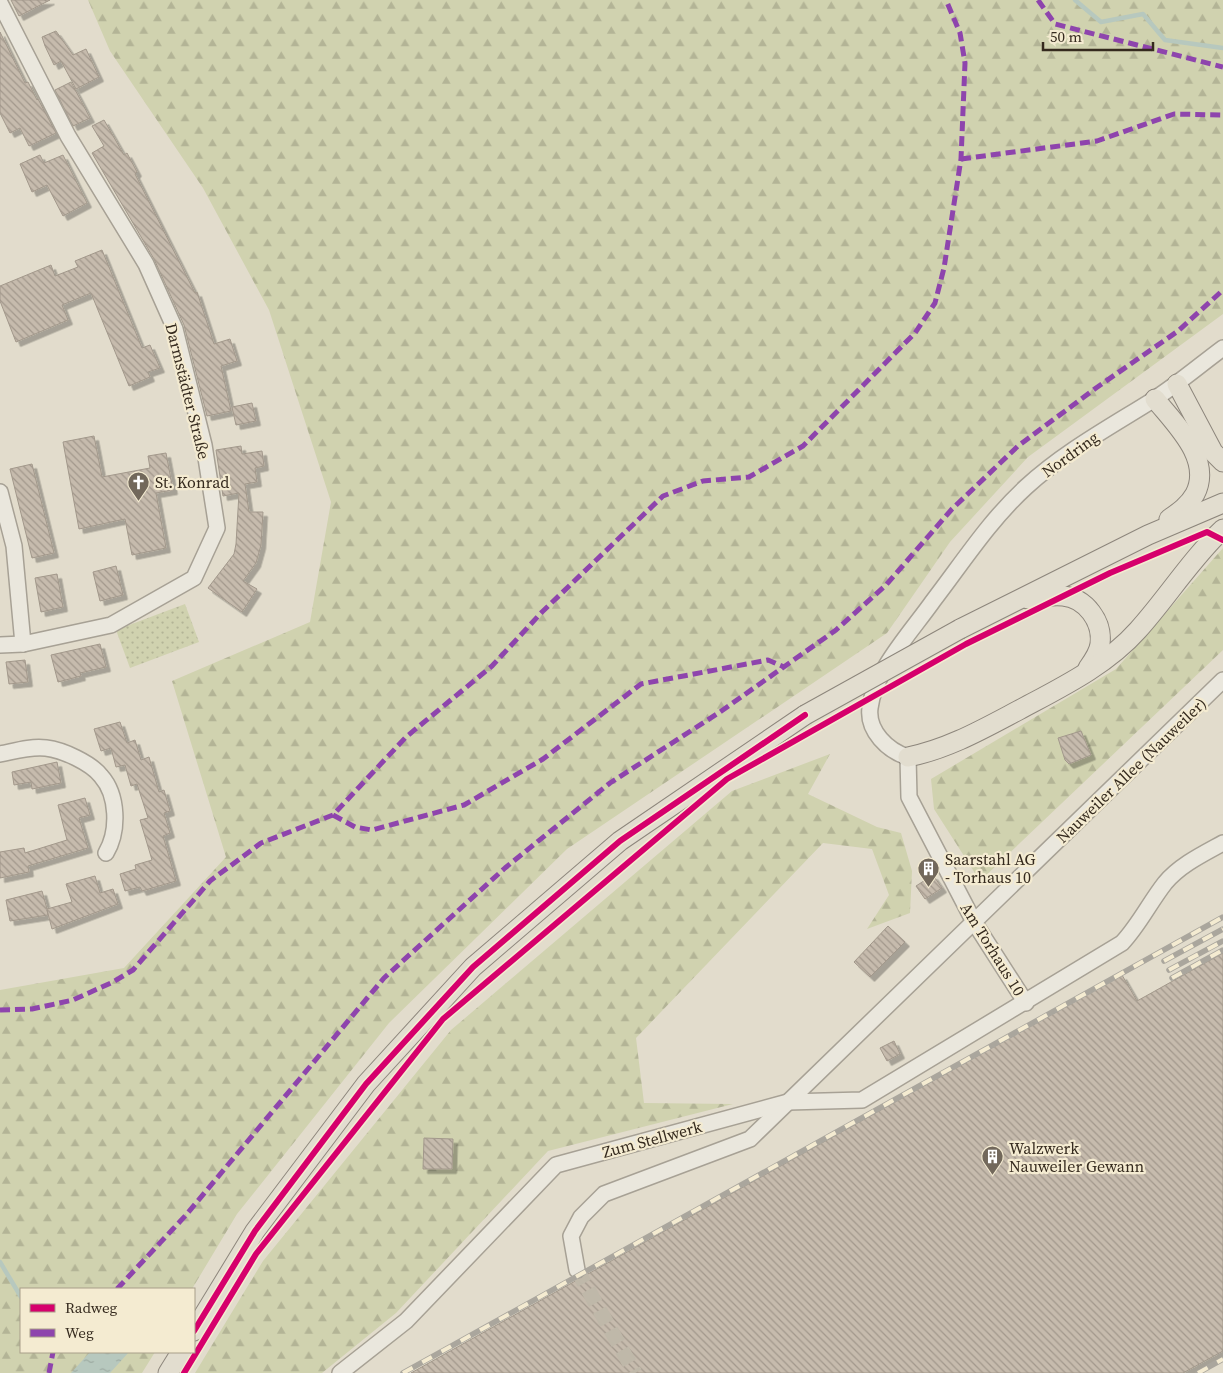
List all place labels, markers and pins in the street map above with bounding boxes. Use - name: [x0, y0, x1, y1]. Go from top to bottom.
- church icon: St. Konrad: [127, 470, 151, 501]
- place label: St. Konrad: [155, 471, 229, 493]
- place label: Saarstahl AG - Torhaus 10: [945, 848, 1035, 888]
- building icon: Saarstahl AG - Torhaus 10: [917, 856, 941, 887]
- place label: Walzwerk Nauweiler Gewann: [1009, 1137, 1145, 1177]
- building icon: Walzwerk Nauweiler Gewann: [981, 1145, 1005, 1176]

